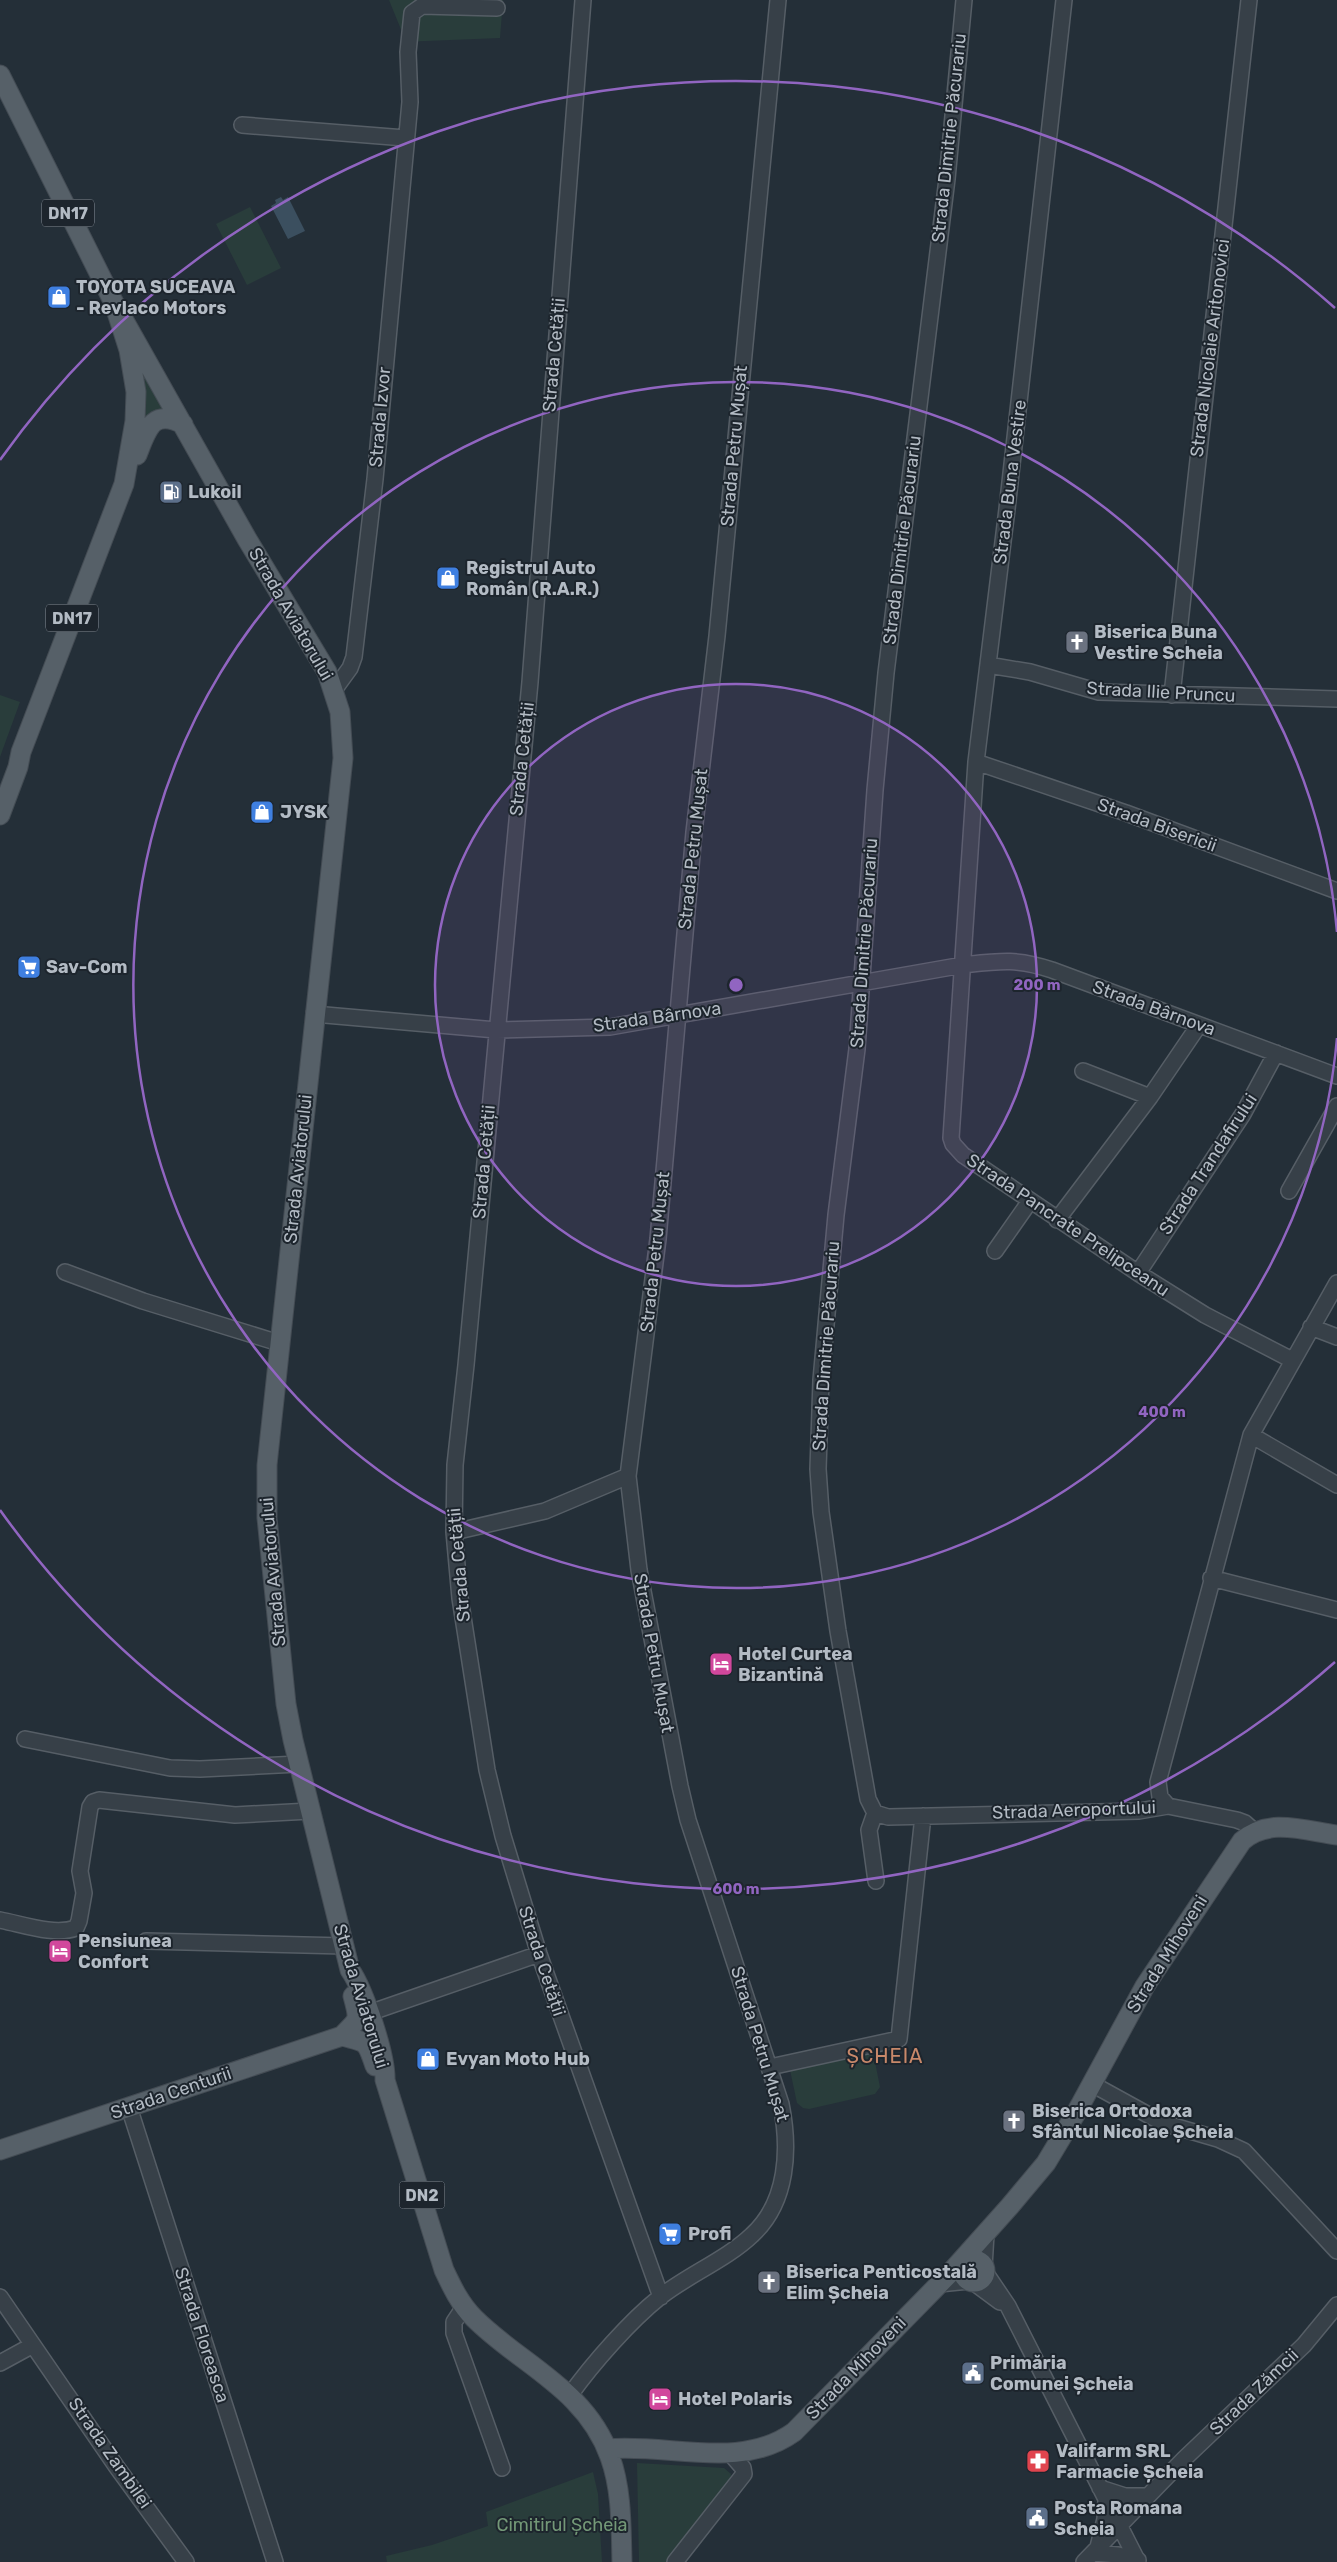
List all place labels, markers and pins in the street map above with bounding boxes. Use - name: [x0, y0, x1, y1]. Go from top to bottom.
- place label: TOYOTA SUCEAVA - Revlaco Motors: [76, 276, 236, 319]
- shop icon: TOYOTA SUCEAVA - Revlaco Motors: [46, 284, 72, 310]
- fuel station icon: Lukoil: [158, 479, 184, 505]
- place label: Lukoil: [188, 481, 242, 503]
- place label: Registrul Auto Român (R.A.R.): [466, 557, 599, 600]
- shop icon: Registrul Auto Român (R.A.R.): [435, 565, 461, 591]
- place label: Biserica Buna Vestire Scheia: [1094, 621, 1223, 664]
- church icon: Biserica Buna Vestire Scheia: [1064, 629, 1090, 655]
- shop icon: JYSK: [249, 799, 275, 825]
- place label: JYSK: [280, 801, 328, 823]
- supermarket icon: Sav-Com: [16, 954, 42, 980]
- place label: Sav-Com: [46, 956, 127, 978]
- centre of rings: [727, 976, 745, 994]
- place label: Hotel Curtea Bizantină: [738, 1643, 853, 1686]
- hotel icon: Hotel Curtea Bizantină: [708, 1651, 734, 1677]
- place label: Pensiunea Confort: [78, 1930, 172, 1973]
- hotel icon: Pensiunea Confort: [47, 1938, 73, 1964]
- shop icon: Evyan Moto Hub: [415, 2046, 441, 2072]
- place label: Evyan Moto Hub: [446, 2048, 590, 2070]
- place label: Biserica Ortodoxa Sfântul Nicolae Șcheia: [1032, 2100, 1234, 2143]
- church icon: Biserica Ortodoxa Sfântul Nicolae Șcheia: [1001, 2108, 1027, 2134]
- supermarket icon: Profi: [657, 2221, 683, 2247]
- place label: Profi: [688, 2223, 731, 2245]
- place label: Biserica Penticostală Elim Șcheia: [786, 2261, 977, 2304]
- church icon: Biserica Penticostală Elim Șcheia: [756, 2269, 782, 2295]
- place label: Primăria Comunei Șcheia: [990, 2352, 1134, 2395]
- public building icon: Primăria Comunei Șcheia: [960, 2360, 986, 2386]
- hotel icon: Hotel Polaris: [647, 2386, 673, 2412]
- place label: Hotel Polaris: [678, 2388, 793, 2410]
- place label: Valifarm SRL Farmacie Șcheia: [1056, 2440, 1204, 2483]
- pharmacy icon: Valifarm SRL Farmacie Șcheia: [1025, 2448, 1051, 2474]
- place label: Posta Romana Scheia: [1054, 2497, 1182, 2540]
- public building icon: Posta Romana Scheia: [1024, 2505, 1050, 2531]

